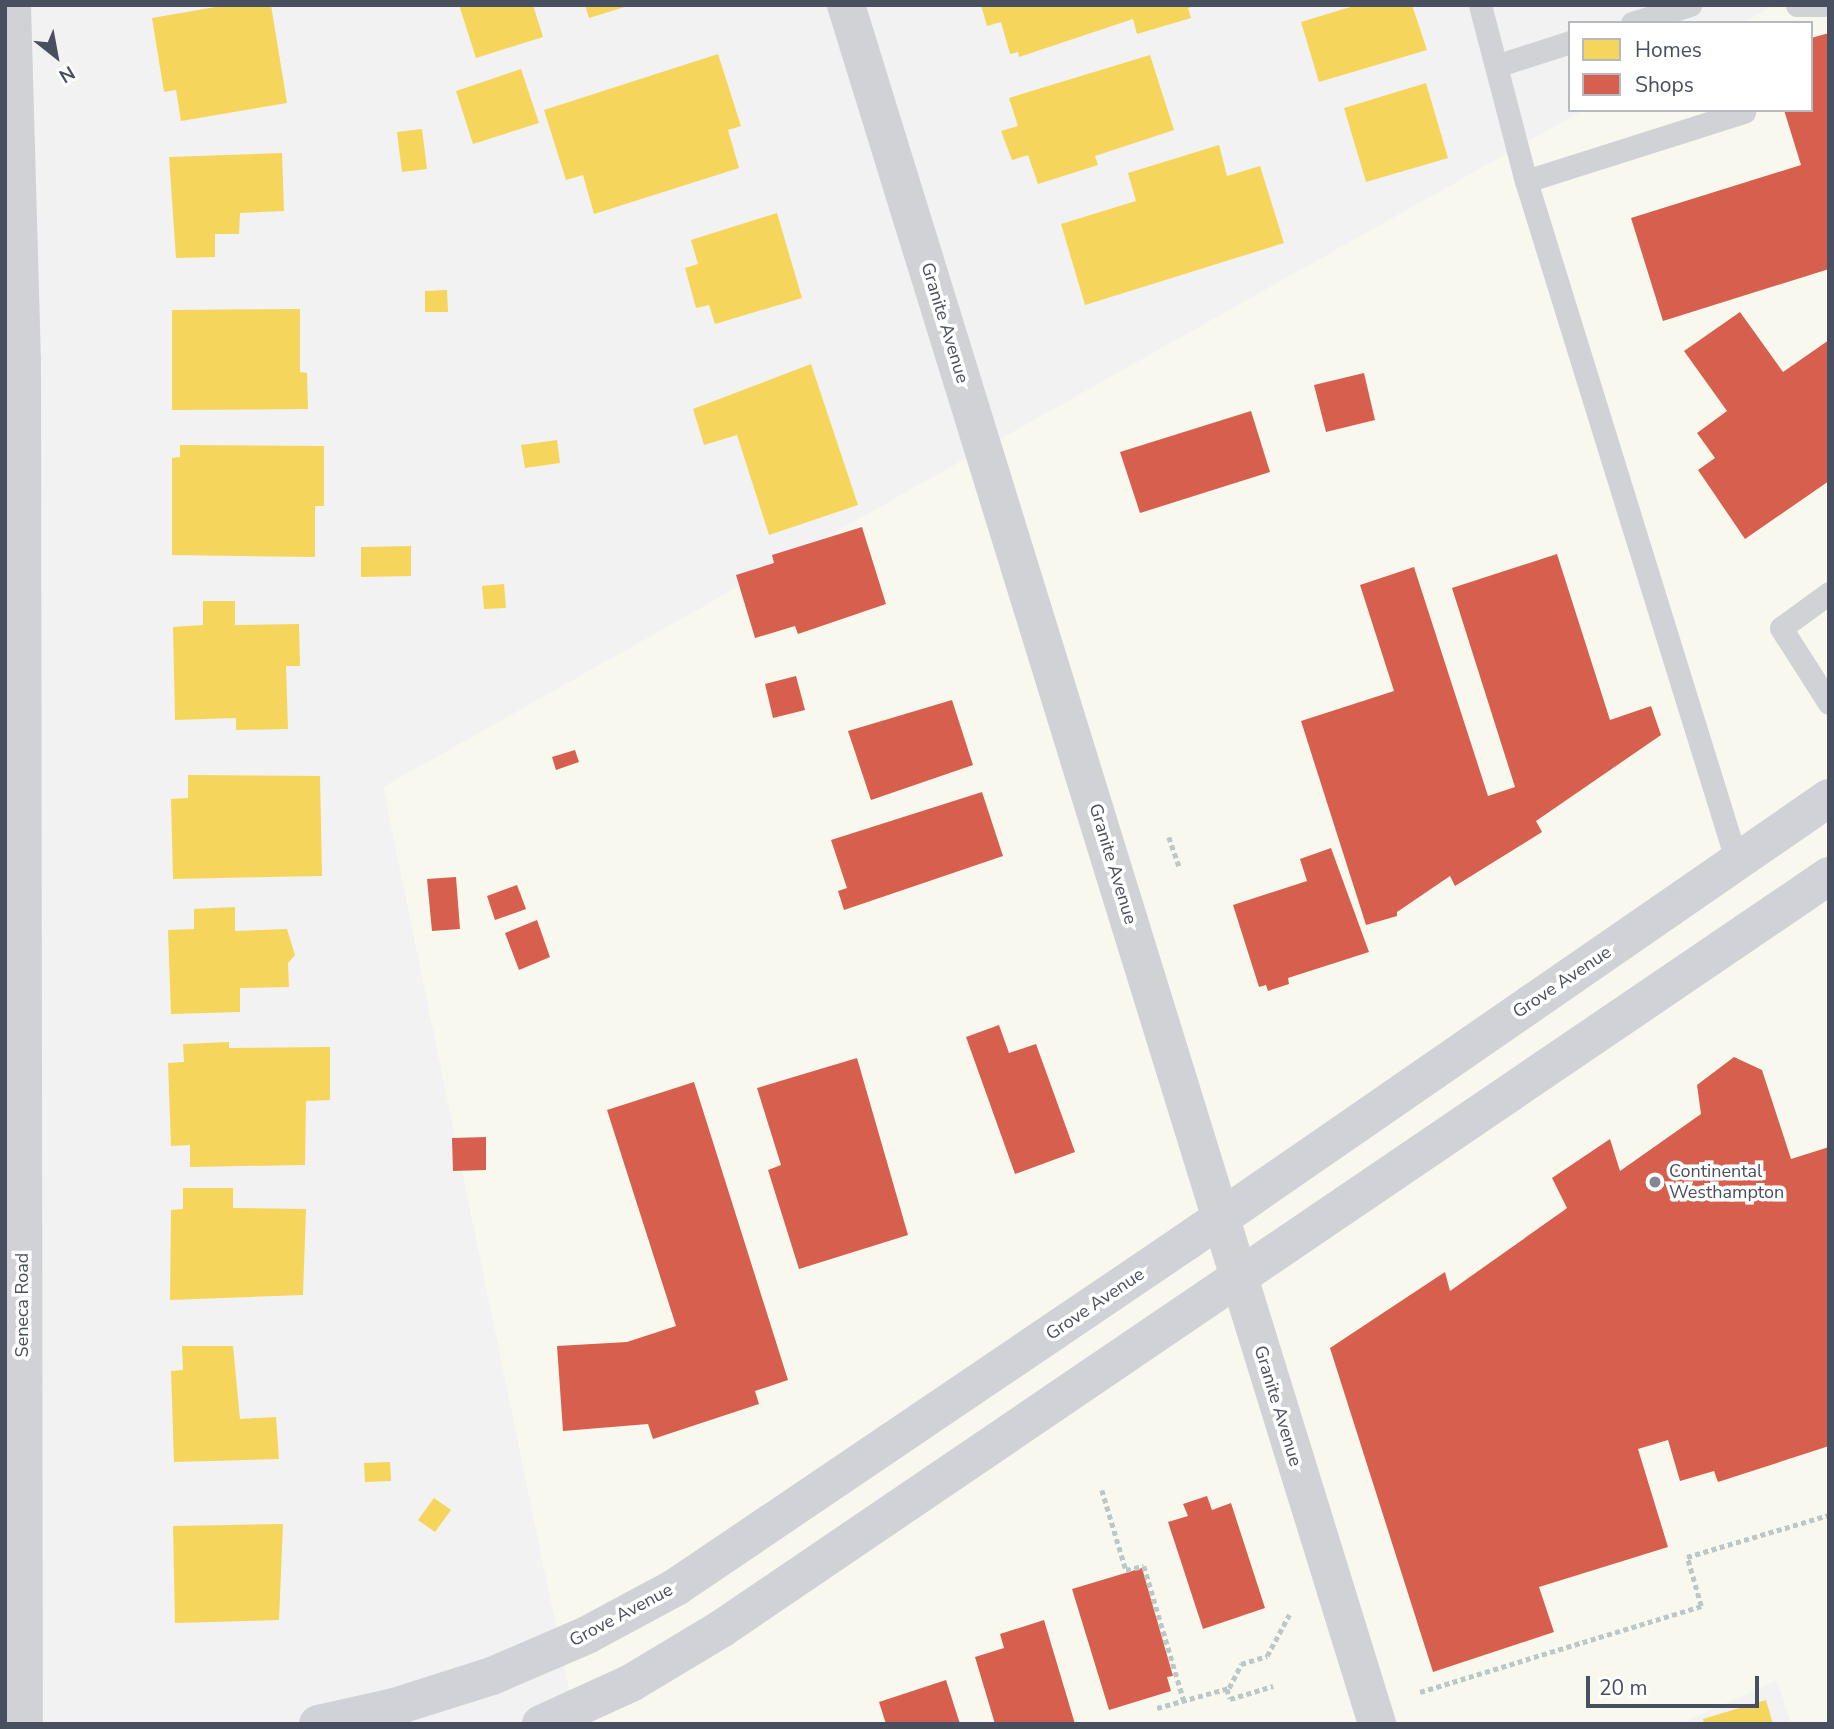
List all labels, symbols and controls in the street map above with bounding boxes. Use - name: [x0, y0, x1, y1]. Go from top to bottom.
- north arrow: [21, 21, 91, 91]
- legend: [1568, 21, 1813, 112]
- text: Homes: [1635, 36, 1702, 64]
- text: N: [54, 59, 80, 89]
- text: Shops: [1635, 71, 1694, 99]
- street label: Granite Avenue: [916, 260, 974, 386]
- street label: Granite Avenue: [1084, 801, 1142, 927]
- street label: Grove Avenue: [1509, 941, 1615, 1023]
- place label: Continental Westhampton: [1669, 1161, 1784, 1204]
- marker: Continental Westhampton: [1647, 1174, 1663, 1190]
- street label: Seneca Road: [11, 1253, 33, 1357]
- street label: Grove Avenue: [1042, 1263, 1148, 1345]
- street label: Granite Avenue: [1249, 1343, 1307, 1469]
- street label: Grove Avenue: [566, 1579, 676, 1651]
- scale bar: [1589, 1662, 1762, 1706]
- text: 20 m: [1599, 1674, 1648, 1702]

